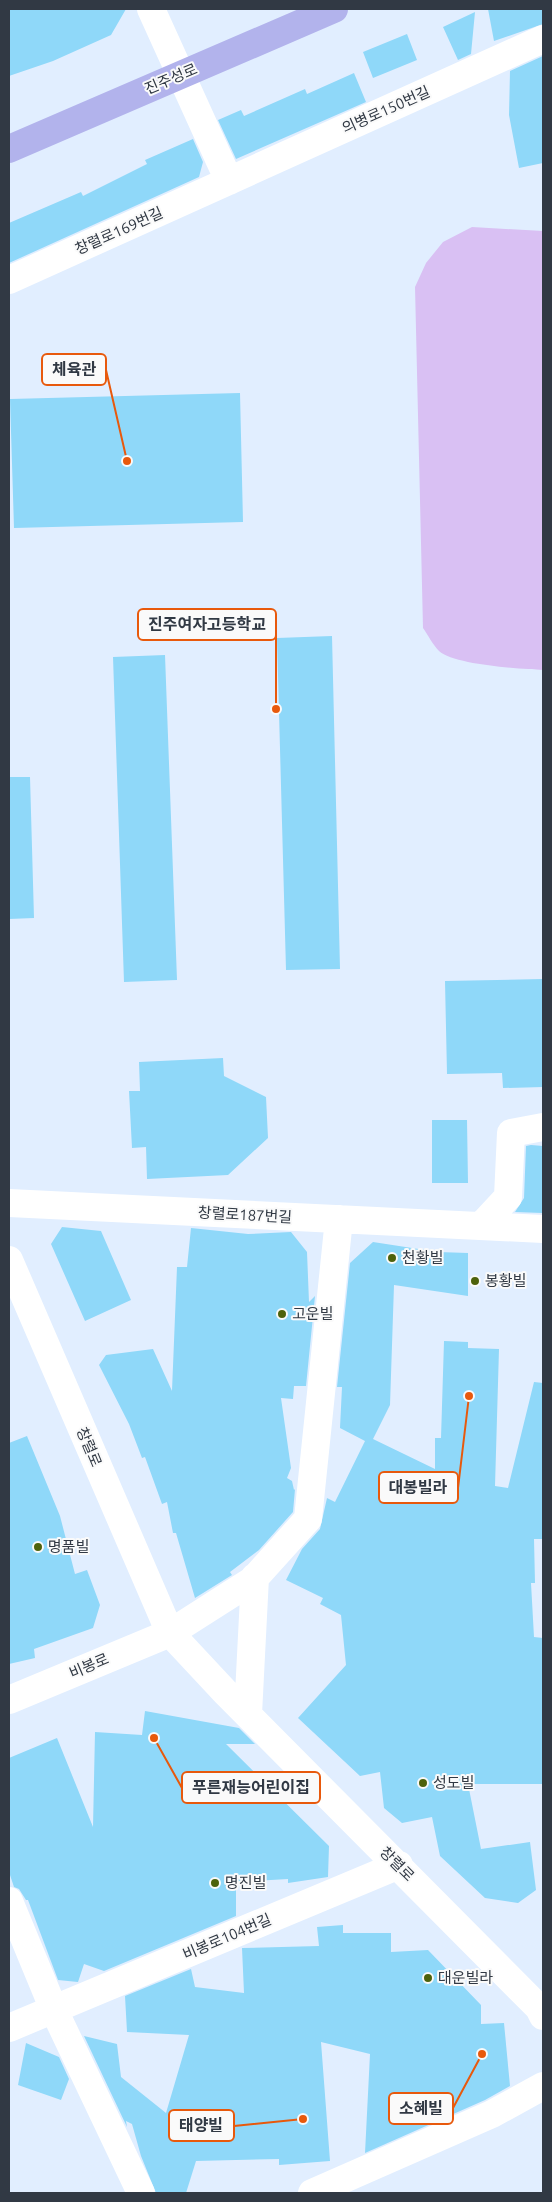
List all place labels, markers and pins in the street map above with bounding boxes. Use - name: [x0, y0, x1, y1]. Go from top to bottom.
- callout: 체육관: [42, 354, 106, 385]
- callout: 진주여자고등학교: [138, 609, 276, 640]
- place label: 천황빌: [402, 1249, 443, 1266]
- marker: 천황빌: [386, 1252, 398, 1264]
- place label: 봉황빌: [485, 1272, 526, 1289]
- marker: 봉황빌: [469, 1275, 481, 1287]
- place label: 고운빌: [292, 1305, 333, 1322]
- marker: 고운빌: [276, 1308, 288, 1320]
- callout: 대봉빌라: [379, 1472, 458, 1503]
- place label: 명품빌: [48, 1538, 89, 1555]
- marker: 명품빌: [32, 1541, 44, 1553]
- callout: 푸른재능어린이집: [182, 1772, 320, 1803]
- place label: 성도빌: [433, 1774, 474, 1791]
- marker: 성도빌: [417, 1777, 429, 1789]
- place label: 명진빌: [225, 1874, 266, 1891]
- marker: 명진빌: [209, 1877, 221, 1889]
- place label: 대운빌라: [438, 1969, 493, 1986]
- marker: 대운빌라: [422, 1972, 434, 1984]
- callout: 소혜빌: [389, 2093, 453, 2124]
- callout: 태양빌: [169, 2110, 234, 2141]

